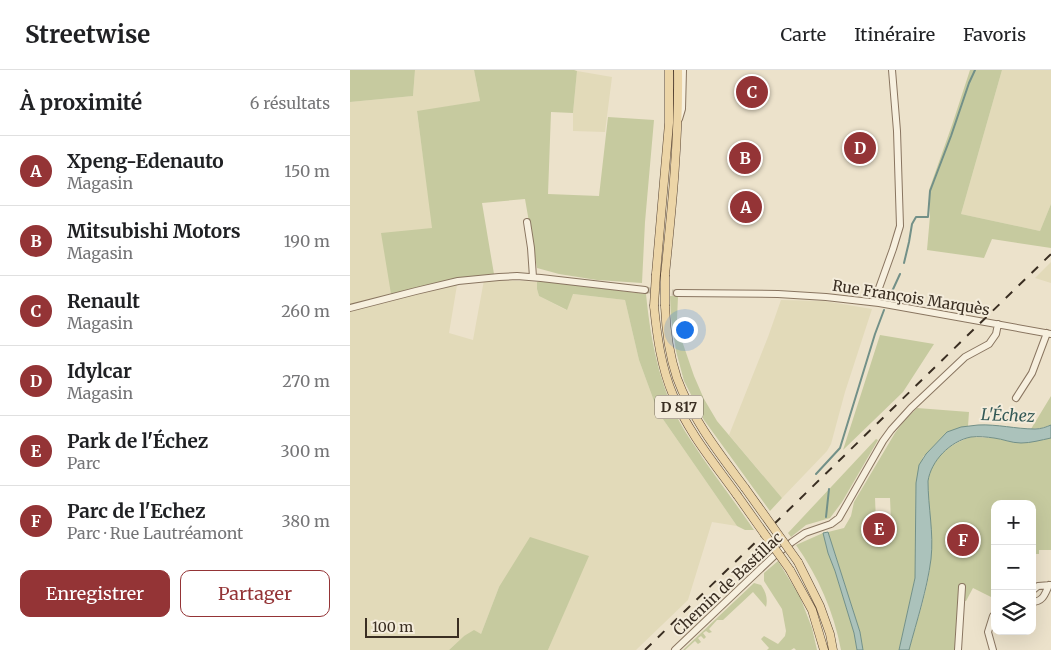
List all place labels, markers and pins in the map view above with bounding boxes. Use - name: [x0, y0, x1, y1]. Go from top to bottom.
- pin: C: [736, 73, 768, 111]
- pin: D: [844, 129, 876, 167]
- pin: B: [729, 139, 761, 177]
- pin: A: [730, 188, 762, 226]
- pin: E: [863, 510, 895, 548]
- pin: F: [947, 521, 979, 559]

